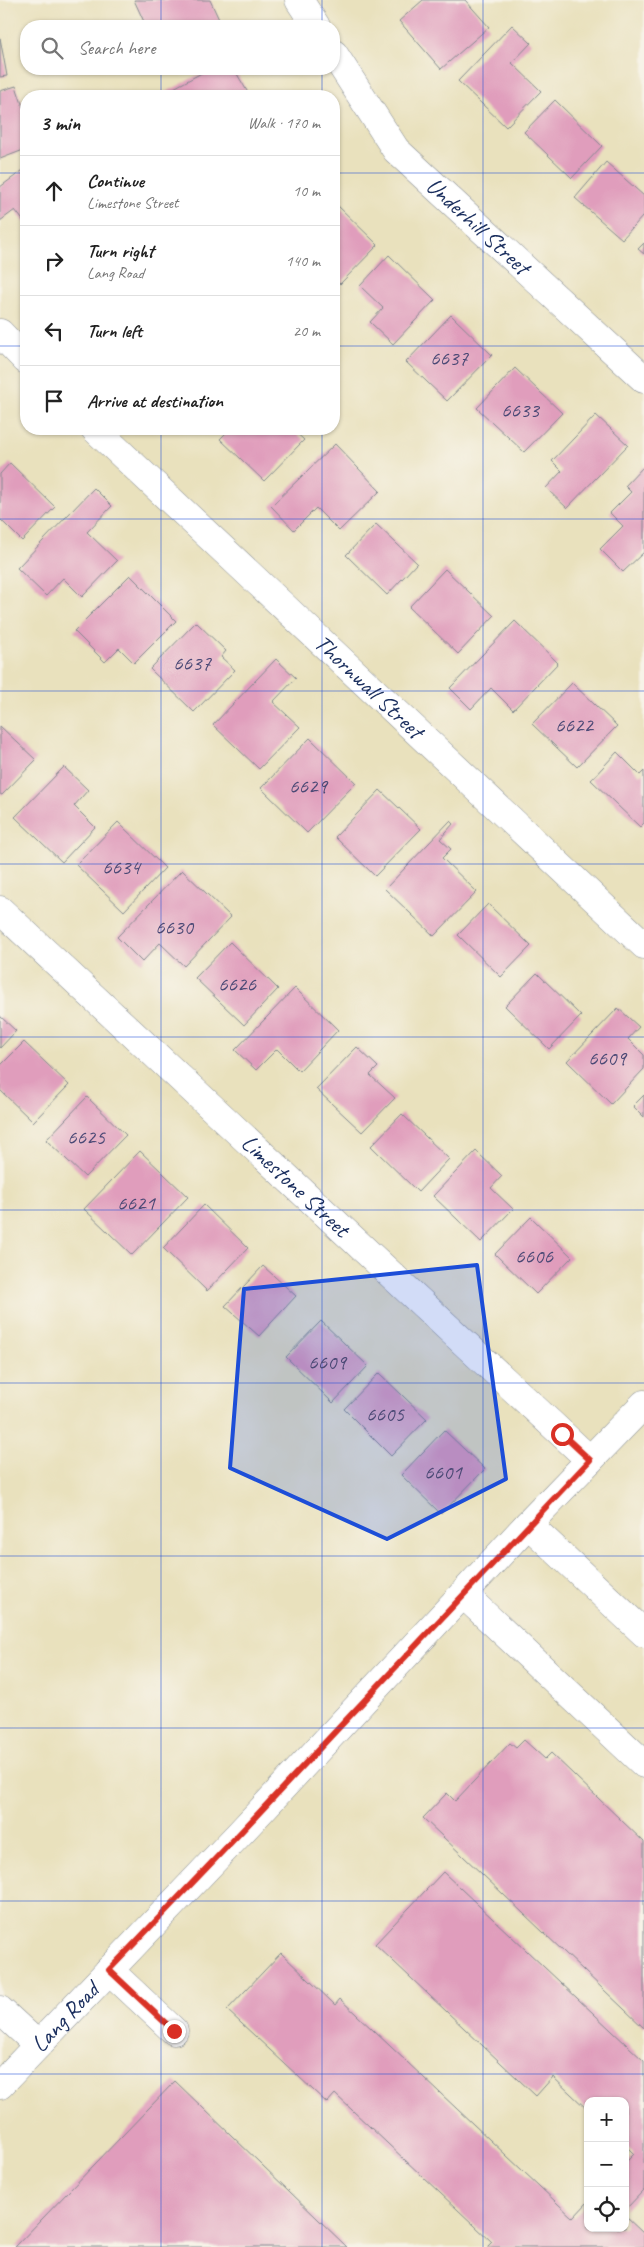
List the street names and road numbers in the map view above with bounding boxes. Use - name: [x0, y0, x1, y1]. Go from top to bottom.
- street label: Underhill Street: [420, 171, 538, 283]
- street label: Thornwall Street: [308, 628, 432, 747]
- street label: Limestone Street: [235, 1128, 357, 1245]
- street label: Lang Road: [24, 1973, 108, 2058]

